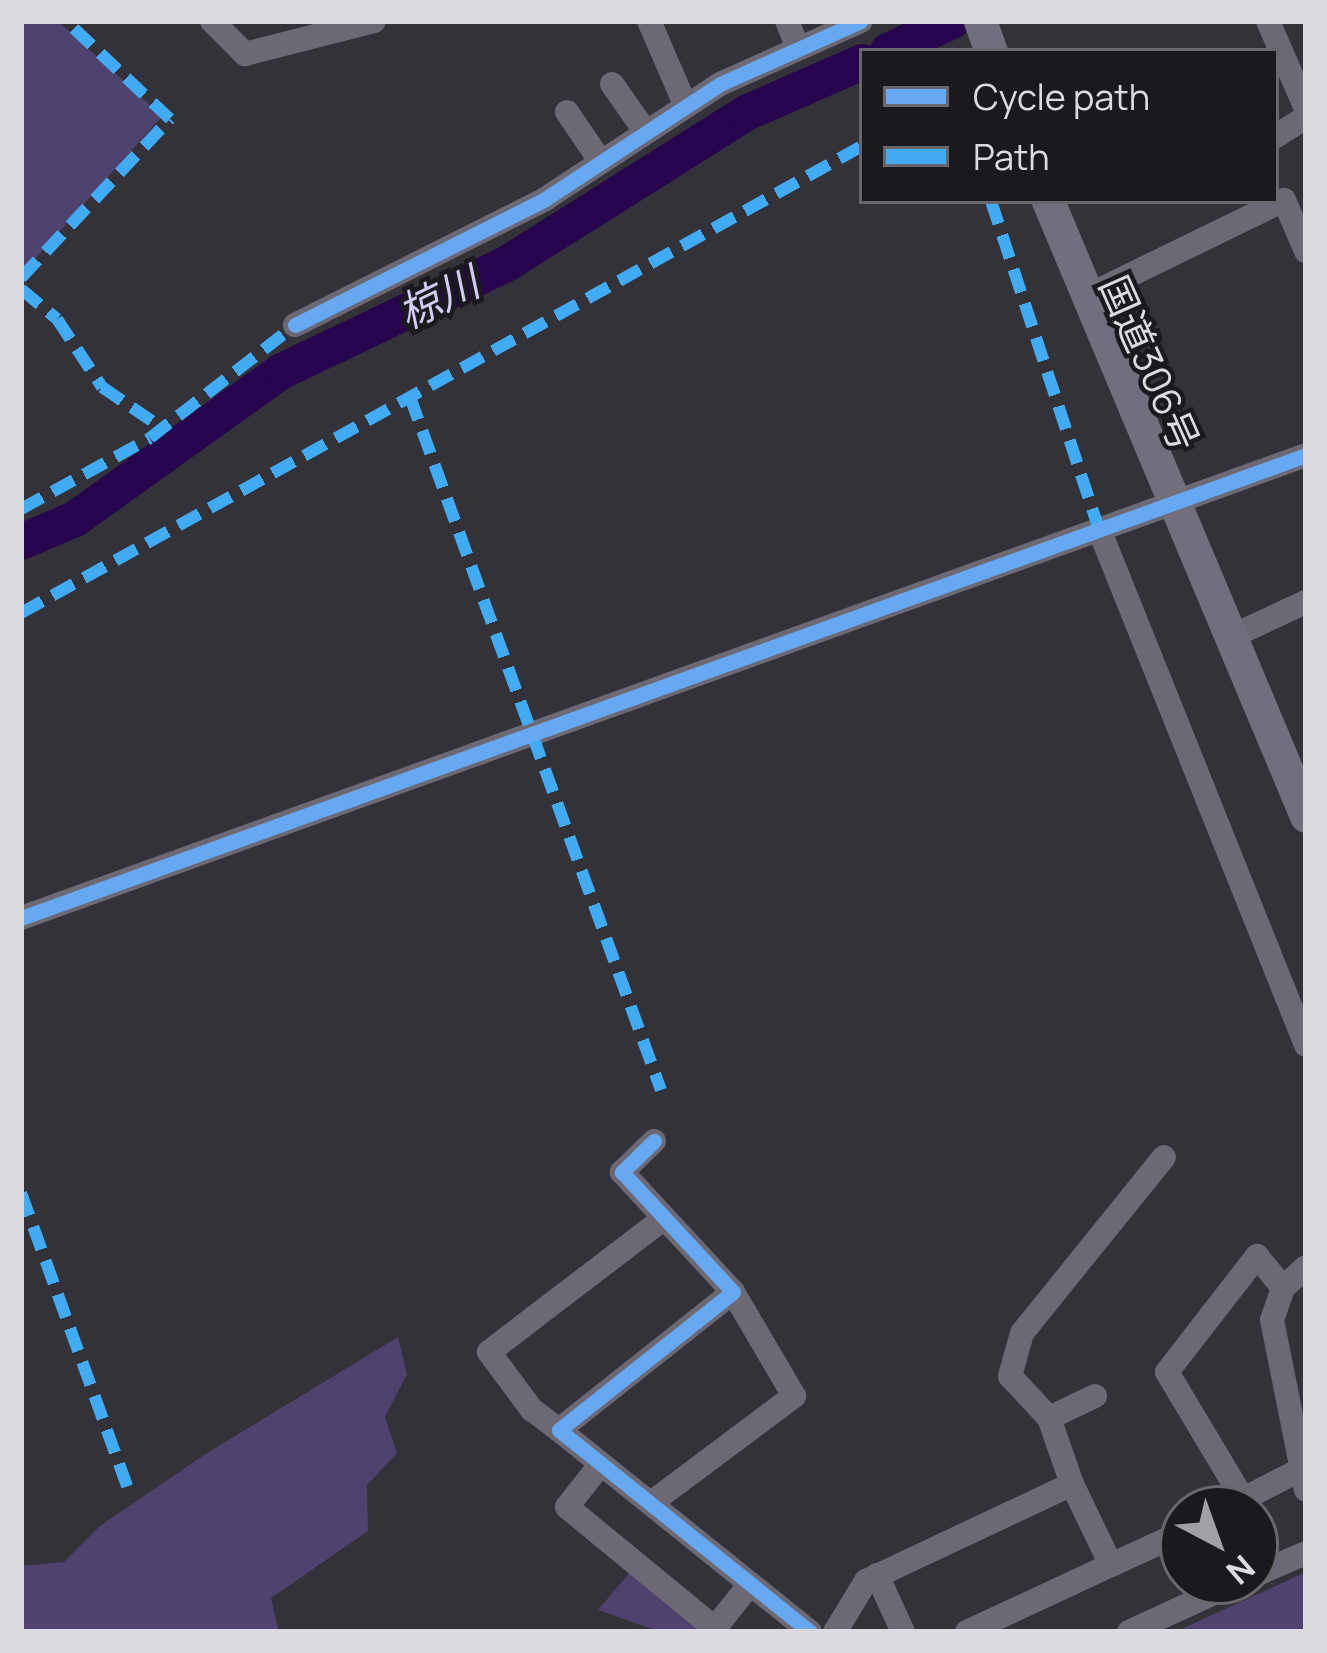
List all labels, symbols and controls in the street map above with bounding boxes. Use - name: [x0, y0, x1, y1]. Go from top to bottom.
- legend: [859, 48, 1279, 204]
- text: Cycle path: [973, 72, 1150, 121]
- text: Path: [973, 132, 1050, 181]
- water label: 椋川: [389, 256, 487, 338]
- street label: 国道306号: [1091, 268, 1209, 458]
- north arrow: [1159, 1485, 1279, 1605]
- text: N: [1217, 1546, 1265, 1595]

